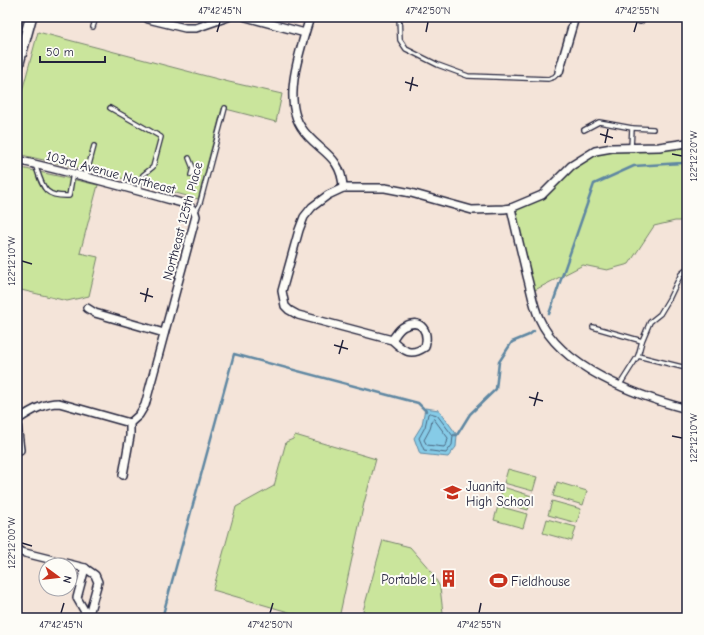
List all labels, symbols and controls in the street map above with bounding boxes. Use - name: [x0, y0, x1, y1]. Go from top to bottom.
- text: 47°42'45"N: [198, 5, 242, 17]
- text: 47°42'50"N: [406, 5, 450, 17]
- text: 47°42'55"N: [615, 5, 659, 17]
- scale bar: [40, 38, 105, 64]
- text: 50 m: [46, 45, 74, 59]
- text: 122°12'20"W: [688, 130, 700, 181]
- street label: 103rd Avenue Northeast: [45, 148, 178, 197]
- street label: Northeast 125th Place: [160, 160, 206, 282]
- text: 122°12'10"W: [6, 236, 18, 286]
- text: 122°12'10"W: [688, 413, 700, 463]
- place label: Juanita High School: [466, 479, 534, 509]
- school or university icon: Juanita High School: [443, 483, 463, 503]
- text: 122°12'00"W: [6, 517, 18, 569]
- north arrow: [38, 557, 78, 597]
- building icon: Portable 1: [439, 569, 459, 589]
- sports icon: Fieldhouse: [488, 571, 508, 591]
- place label: Portable 1: [381, 572, 436, 587]
- text: N: [60, 574, 74, 585]
- place label: Fieldhouse: [511, 574, 571, 589]
- text: 47°42'45"N: [39, 619, 83, 631]
- text: 47°42'50"N: [248, 619, 292, 631]
- text: 47°42'55"N: [457, 619, 501, 631]

